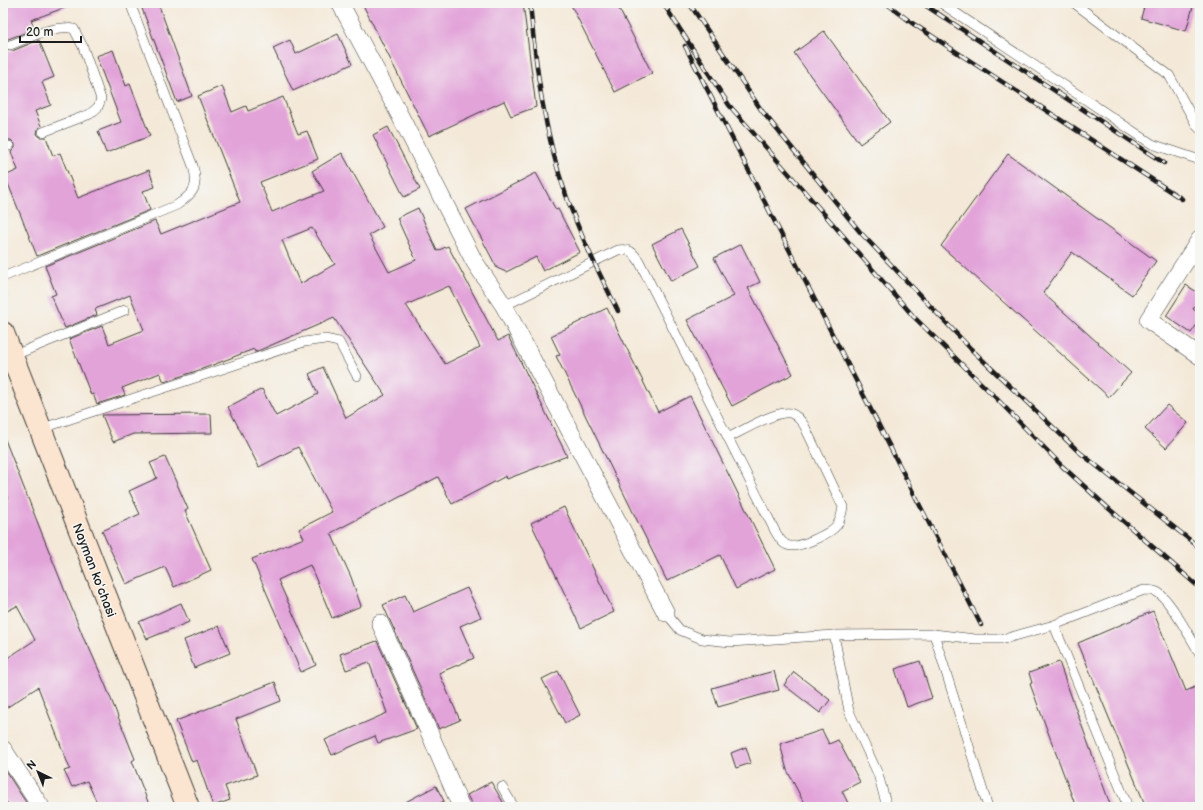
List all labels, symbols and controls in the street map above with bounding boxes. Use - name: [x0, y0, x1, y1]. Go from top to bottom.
- scale bar: [20, 18, 81, 44]
- text: 20 m: [26, 25, 53, 40]
- street label: Nayman koʻchasi: [69, 521, 119, 620]
- north arrow: [18, 752, 58, 792]
- text: N: [24, 757, 39, 773]

